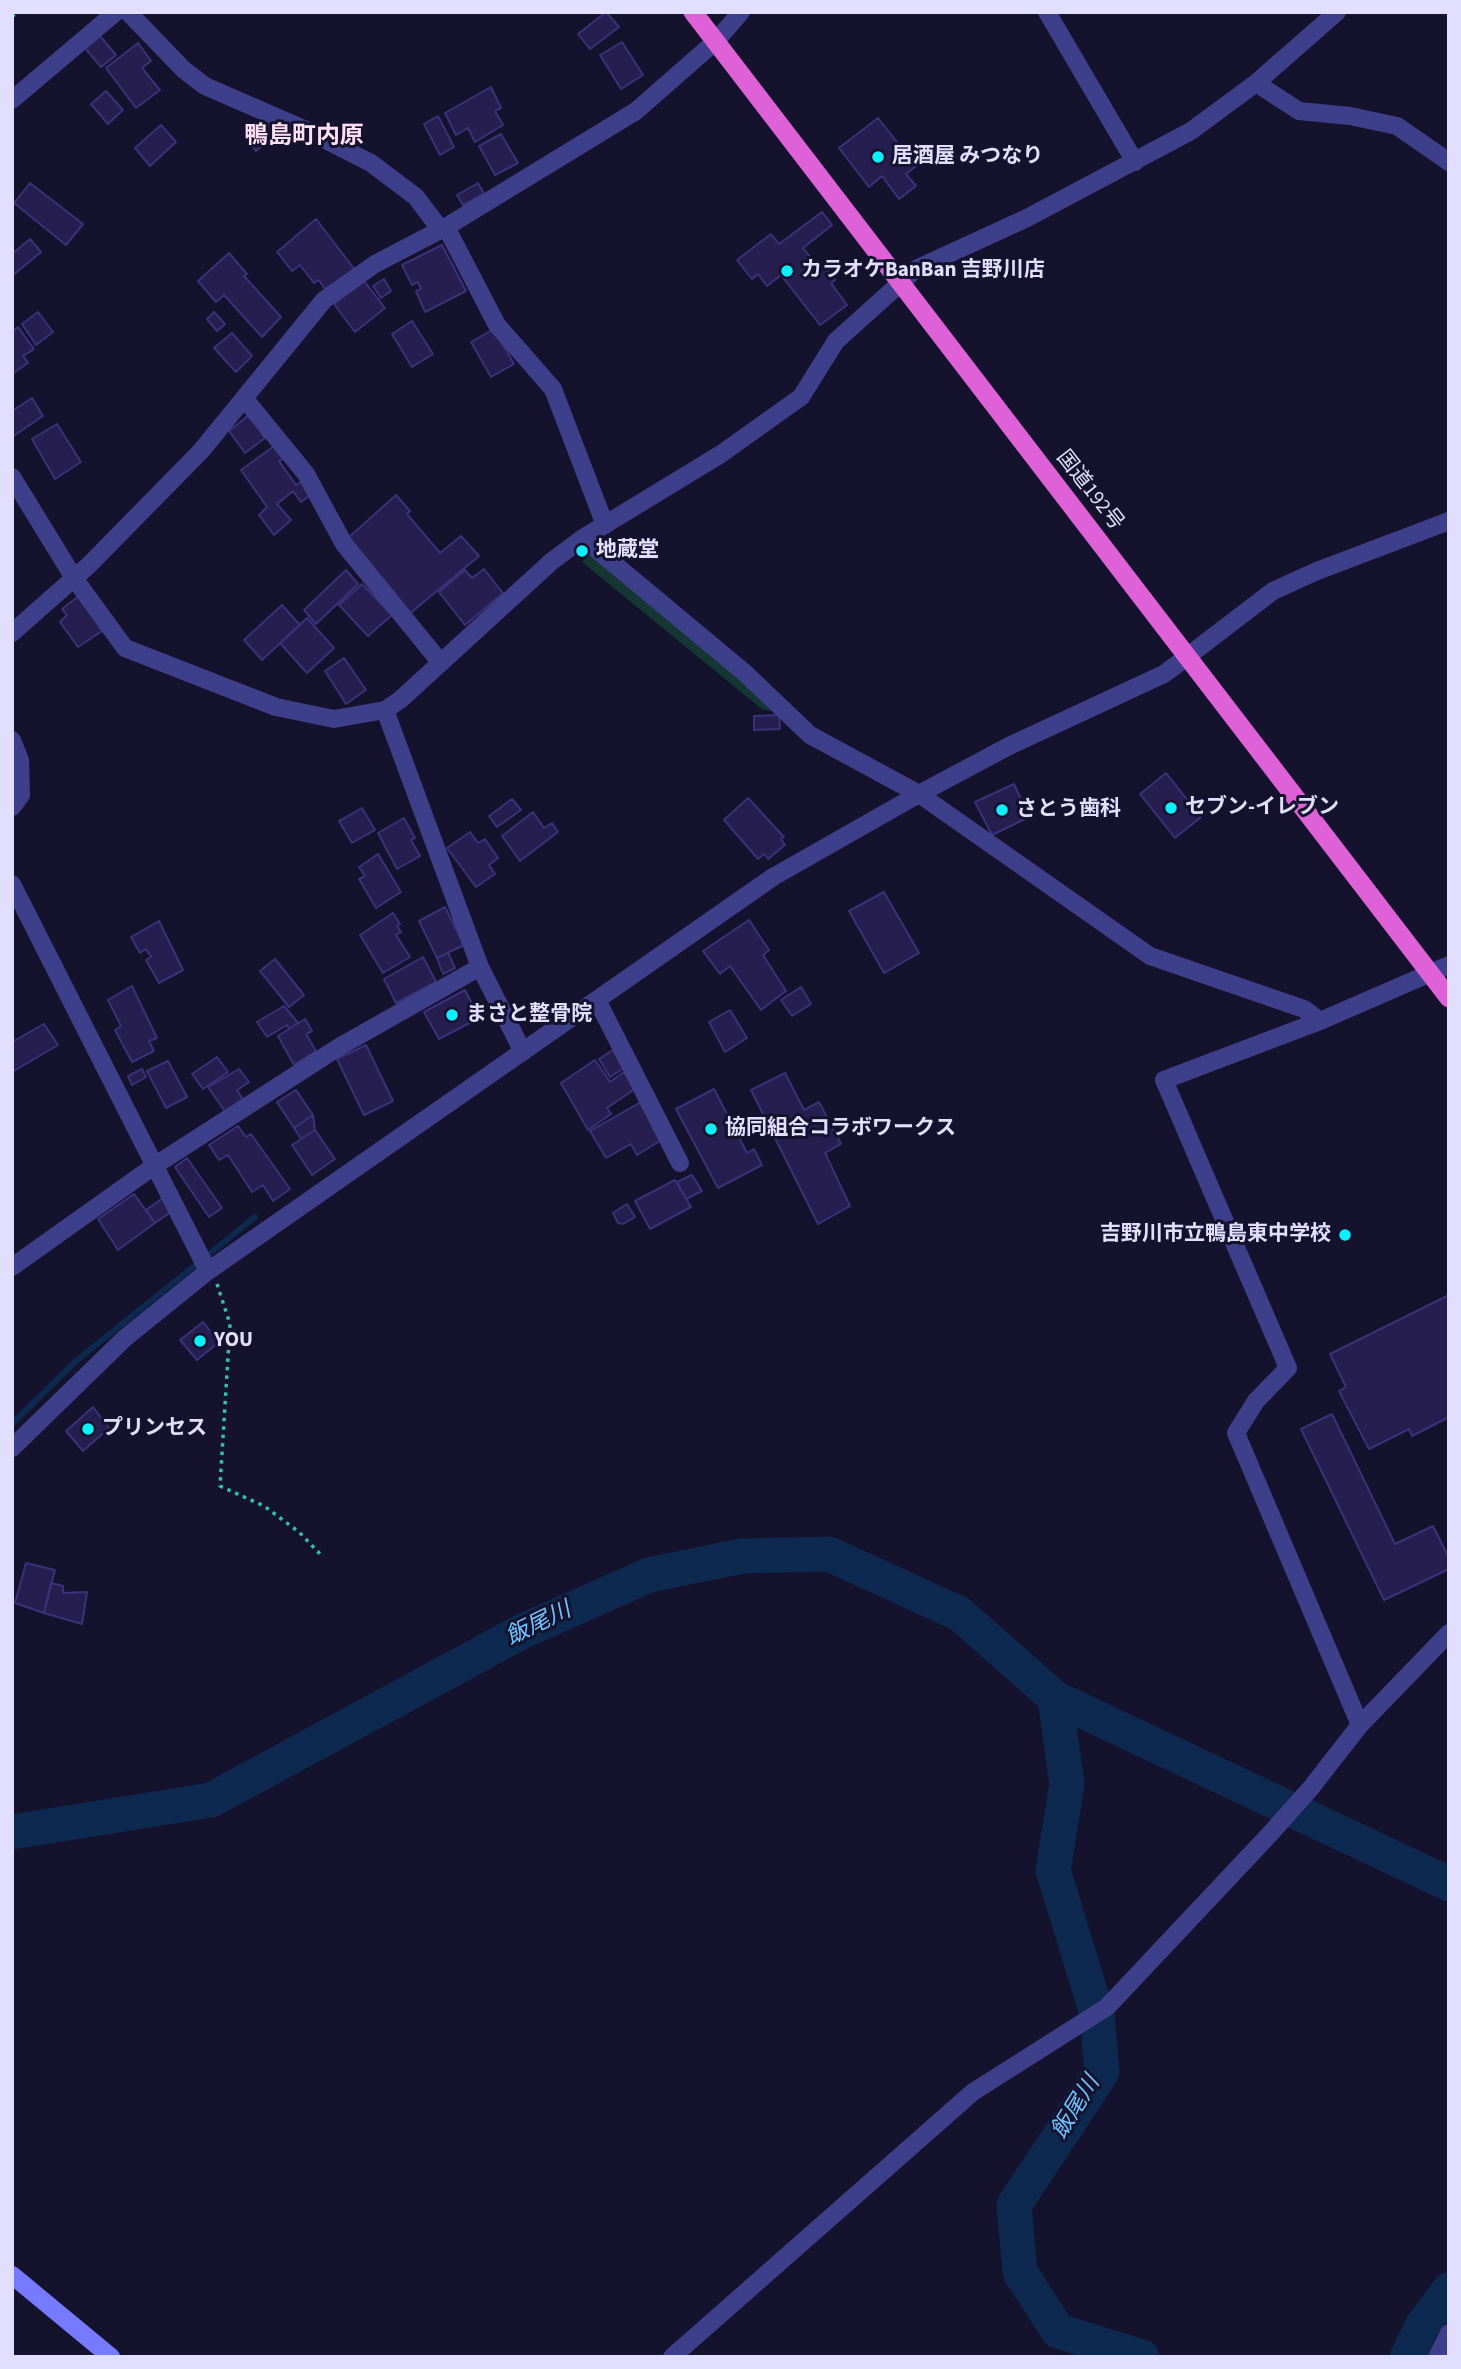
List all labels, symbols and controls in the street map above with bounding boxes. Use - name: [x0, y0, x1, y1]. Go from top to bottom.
- district label: 鴨島町内原: [244, 124, 364, 152]
- place label: 居酒屋 みつなり: [892, 144, 1043, 170]
- marker: 居酒屋 みつなり: [870, 149, 886, 165]
- place label: カラオケBanBan 吉野川店: [801, 258, 1045, 284]
- marker: カラオケBanBan 吉野川店: [779, 263, 795, 279]
- street label: 国道192号: [1050, 446, 1128, 536]
- place label: 地蔵堂: [596, 538, 659, 564]
- marker: 地蔵堂: [574, 543, 590, 559]
- place label: セブン-イレブン: [1185, 795, 1339, 821]
- place label: さとう歯科: [1016, 797, 1121, 823]
- marker: セブン-イレブン: [1163, 800, 1179, 816]
- marker: さとう歯科: [994, 802, 1010, 818]
- place label: まさと整骨院: [466, 1002, 592, 1028]
- marker: まさと整骨院: [444, 1007, 460, 1023]
- place label: 協同組合コラボワークス: [725, 1116, 956, 1142]
- marker: 協同組合コラボワークス: [703, 1121, 719, 1137]
- place label: 吉野川市立鴨島東中学校: [1100, 1222, 1331, 1248]
- marker: 吉野川市立鴨島東中学校: [1337, 1227, 1353, 1243]
- place label: YOU: [214, 1328, 253, 1354]
- marker: YOU: [192, 1333, 208, 1349]
- place label: プリンセス: [102, 1416, 207, 1442]
- marker: プリンセス: [80, 1421, 96, 1437]
- water label: 飯尾川: [502, 1597, 576, 1653]
- water label: 飯尾川: [1047, 2071, 1107, 2145]

